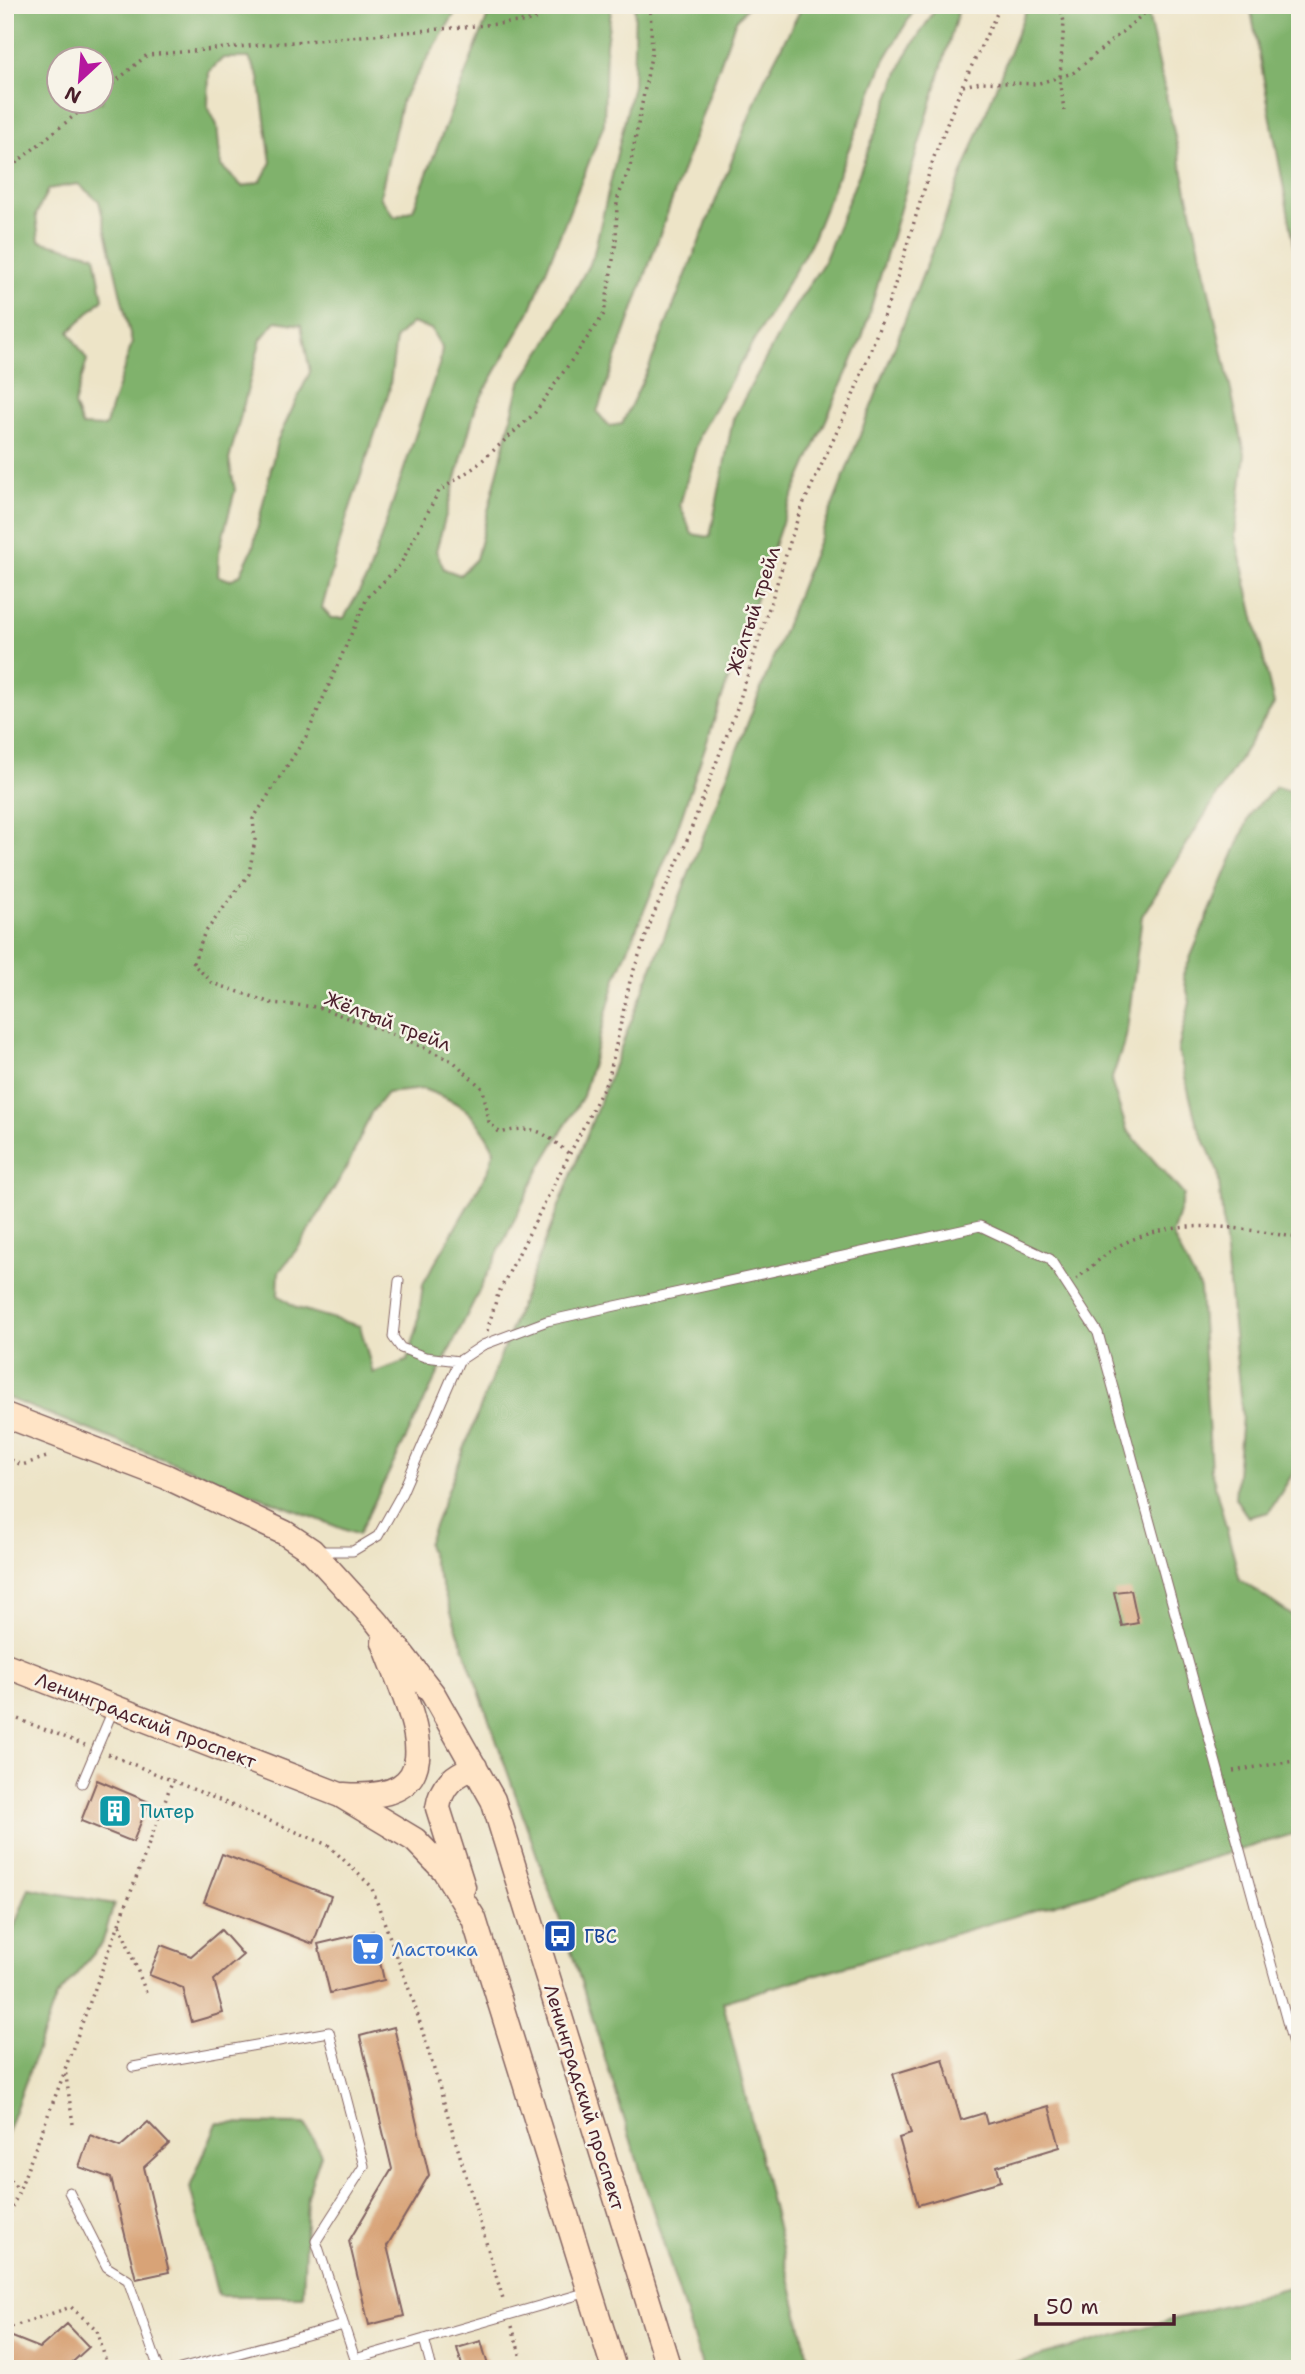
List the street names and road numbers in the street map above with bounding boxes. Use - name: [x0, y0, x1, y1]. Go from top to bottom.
- street label: Жёлтый трейл: [721, 542, 786, 677]
- street label: Жёлтый трейл: [321, 986, 455, 1057]
- street label: Ленинградский проспект: [32, 1667, 260, 1774]
- street label: Ленинградский проспект: [538, 1981, 631, 2213]

